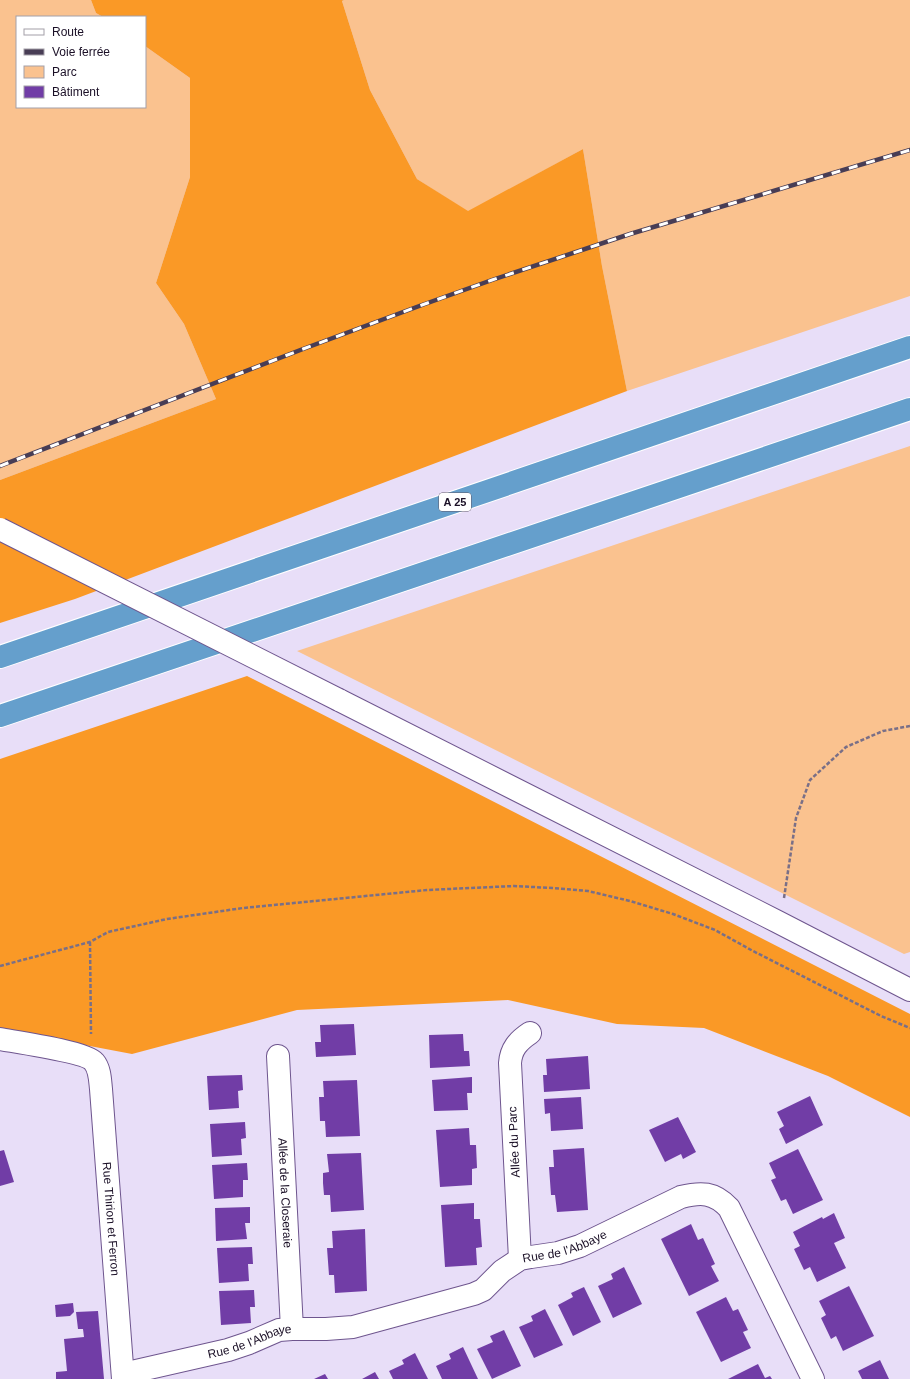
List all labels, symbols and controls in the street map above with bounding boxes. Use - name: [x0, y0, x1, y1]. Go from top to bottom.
- legend: [16, 16, 146, 108]
- text: Route: [52, 25, 84, 39]
- text: Voie ferrée: [52, 45, 110, 59]
- text: Parc: [52, 65, 77, 79]
- text: Bâtiment: [52, 85, 100, 99]
- road number: A 25: [439, 493, 471, 511]
- street label: Allée du Parc: [505, 1106, 523, 1178]
- street label: Allée de la Closeraie: [275, 1137, 295, 1249]
- street label: Rue Thirion et Ferron: [100, 1162, 122, 1276]
- street label: Rue de l'Abbaye: [521, 1227, 609, 1265]
- street label: Rue de l'Abbaye: [206, 1322, 292, 1361]

